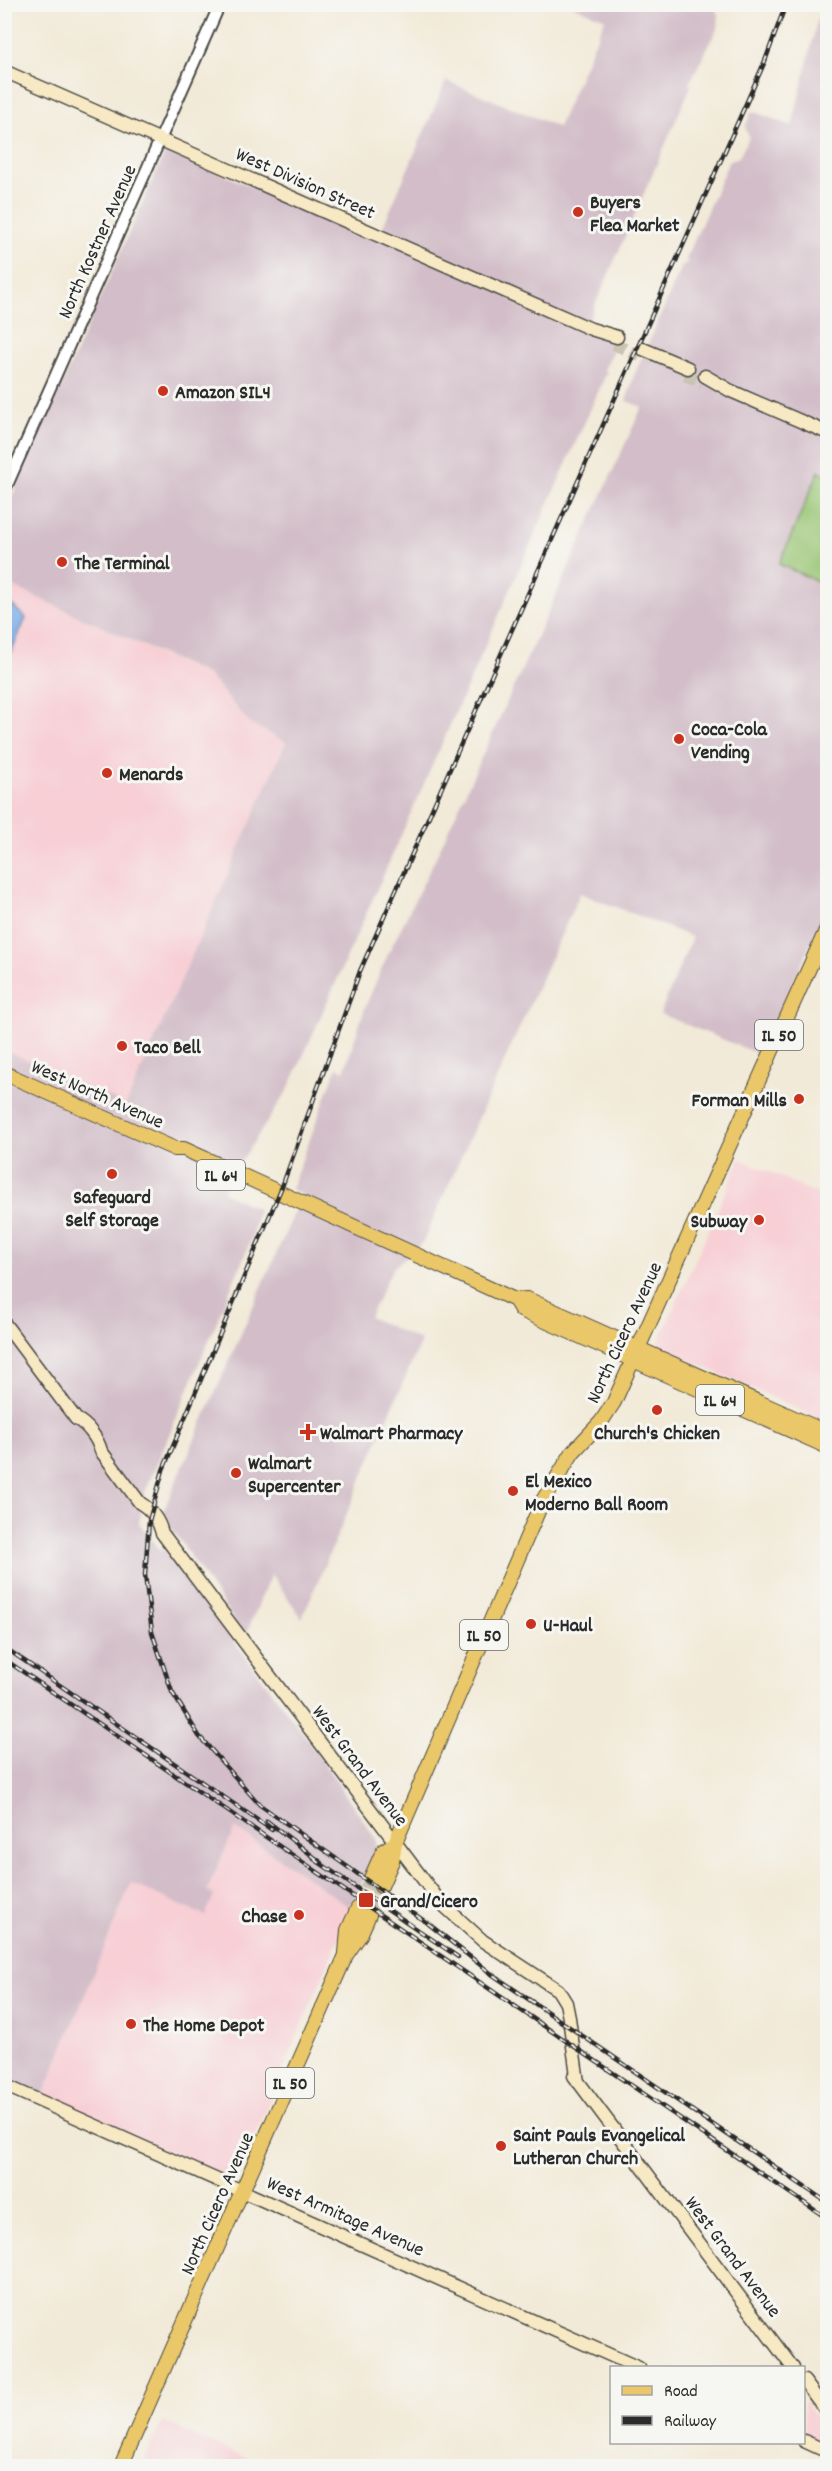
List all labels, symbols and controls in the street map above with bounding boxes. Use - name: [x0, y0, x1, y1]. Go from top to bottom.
- street label: West Division Street: [231, 141, 379, 228]
- street label: North Kostner Avenue: [52, 161, 145, 324]
- place label: Buyers Flea Market: [590, 190, 680, 241]
- marker: Buyers Flea Market: [571, 205, 585, 219]
- place label: Amazon SIL4: [175, 380, 271, 408]
- marker: Amazon SIL4: [156, 384, 170, 398]
- place label: The Terminal: [74, 551, 170, 579]
- marker: The Terminal: [55, 555, 69, 569]
- place label: Coca-Cola Vending: [691, 717, 768, 768]
- marker: Coca-Cola Vending: [672, 732, 686, 746]
- place label: Menards: [119, 762, 183, 790]
- marker: Menards: [100, 766, 114, 780]
- road number: IL 50: [755, 1020, 803, 1050]
- place label: Taco Bell: [134, 1035, 201, 1063]
- marker: Taco Bell: [115, 1039, 129, 1053]
- street label: West North Avenue: [26, 1054, 168, 1138]
- place label: Forman Mills: [692, 1088, 787, 1116]
- marker: Forman Mills: [792, 1092, 806, 1106]
- road number: IL 64: [197, 1160, 245, 1190]
- marker: Safeguard Self Storage: [105, 1167, 119, 1181]
- place label: Safeguard Self Storage: [65, 1185, 159, 1236]
- place label: Subway: [691, 1209, 748, 1237]
- marker: Subway: [752, 1213, 766, 1227]
- street label: North Cicero Avenue: [581, 1258, 671, 1409]
- road number: IL 64: [696, 1385, 744, 1415]
- marker: Church's Chicken: [650, 1403, 664, 1417]
- place label: Walmart Pharmacy: [320, 1421, 463, 1449]
- place label: Church's Chicken: [594, 1421, 720, 1449]
- marker: Walmart Pharmacy: [301, 1425, 315, 1439]
- place label: Walmart Supercenter: [248, 1451, 341, 1502]
- marker: Walmart Supercenter: [229, 1466, 243, 1480]
- place label: El Mexico Moderno Ball Room: [525, 1469, 668, 1520]
- marker: El Mexico Moderno Ball Room: [506, 1484, 520, 1498]
- place label: U-Haul: [543, 1613, 593, 1641]
- marker: U-Haul: [524, 1617, 538, 1631]
- road number: IL 50: [460, 1620, 508, 1650]
- street label: West Grand Avenue: [304, 1700, 414, 1833]
- place label: Grand/Cicero: [380, 1889, 478, 1917]
- marker: Grand/Cicero: [357, 1891, 375, 1909]
- place label: Chase: [241, 1904, 287, 1932]
- marker: Chase: [292, 1908, 306, 1922]
- place label: The Home Depot: [143, 2013, 265, 2041]
- marker: The Home Depot: [124, 2017, 138, 2031]
- road number: IL 50: [266, 2068, 314, 2098]
- place label: Saint Pauls Evangelical Lutheran Church: [513, 2123, 685, 2174]
- street label: North Cicero Avenue: [175, 2128, 263, 2280]
- marker: Saint Pauls Evangelical Lutheran Church: [494, 2139, 508, 2153]
- street label: West Armitage Avenue: [261, 2170, 428, 2265]
- street label: West Grand Avenue: [677, 2191, 787, 2324]
- legend: [610, 2366, 805, 2444]
- text: Road: [664, 2380, 698, 2405]
- text: Railway: [664, 2410, 717, 2435]

